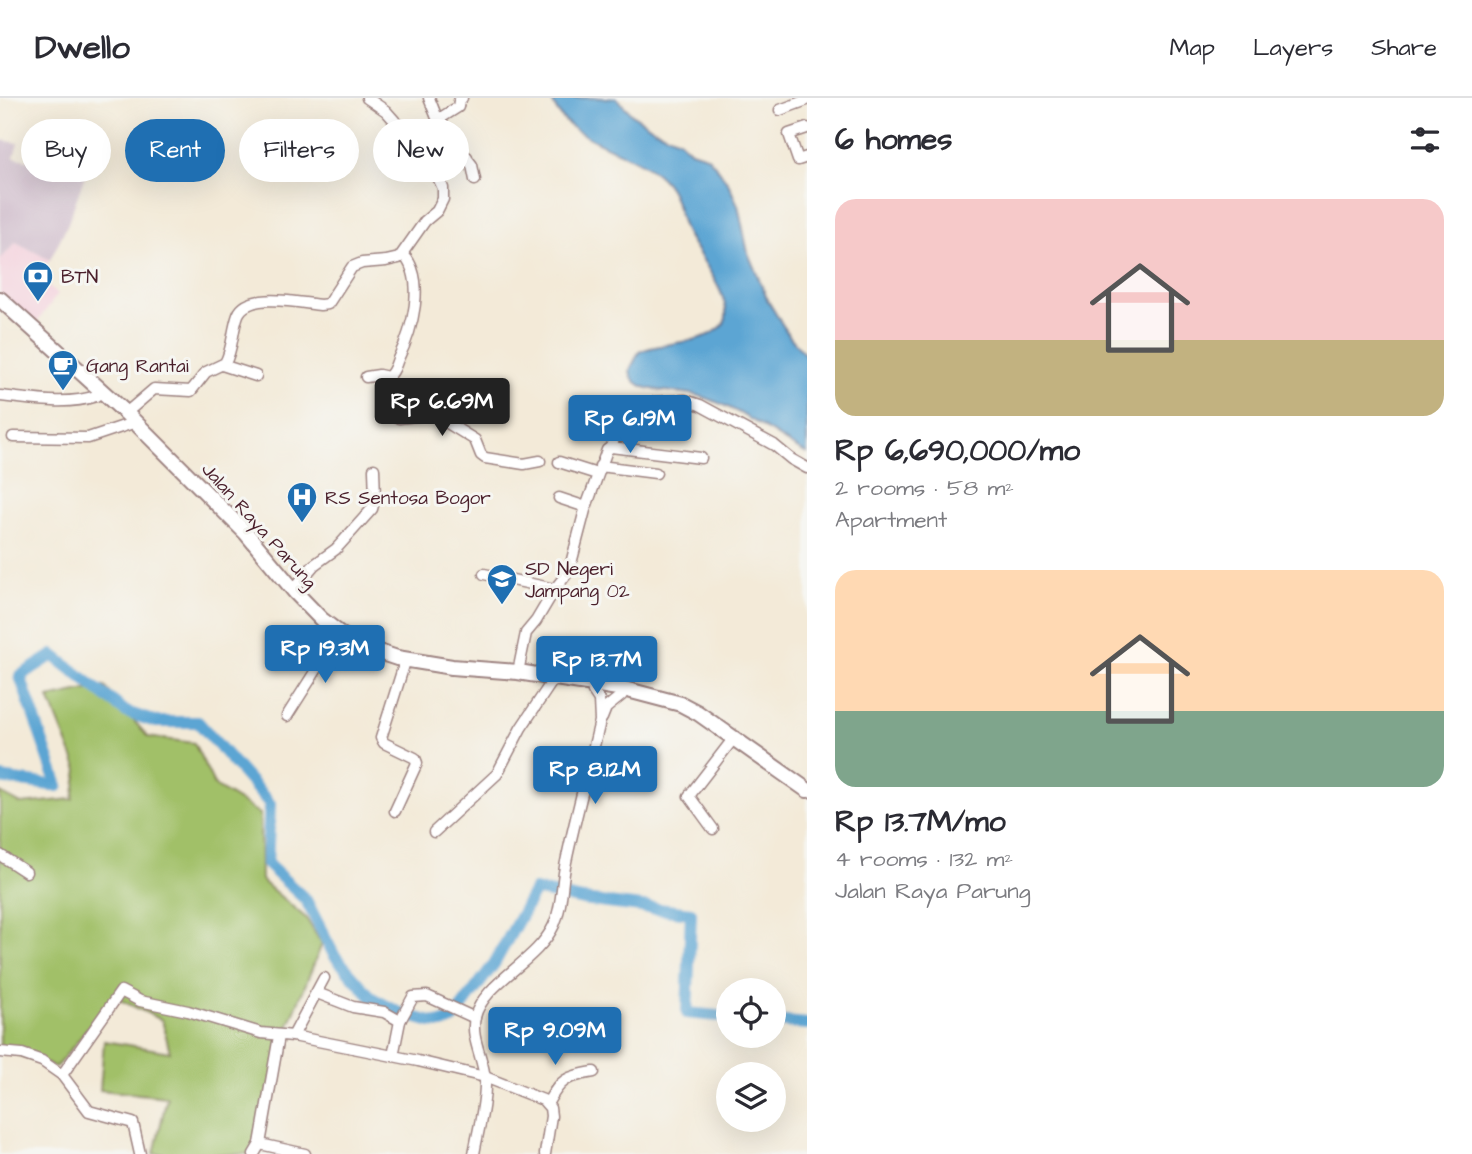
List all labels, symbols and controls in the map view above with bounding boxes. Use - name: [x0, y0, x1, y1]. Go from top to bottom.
- text: Dwello: [35, 25, 130, 71]
- text: Map: [1170, 31, 1215, 65]
- text: Layers: [1253, 31, 1333, 65]
- text: Share: [1371, 31, 1437, 65]
- chip: Buy: [21, 119, 111, 182]
- chip: Rent: [125, 119, 225, 182]
- chip: Filters: [239, 119, 359, 182]
- chip: New: [373, 119, 469, 182]
- text: 6 homes: [835, 119, 952, 161]
- icon: filters: [1406, 121, 1444, 159]
- icon: home: [1077, 245, 1203, 371]
- bank icon: BTN: [21, 259, 55, 303]
- place label: BTN: [61, 264, 98, 291]
- cafe icon: Gang Rantai: [46, 348, 80, 392]
- place label: Gang Rantai: [86, 353, 189, 381]
- pin: Rp 6.69M: [370, 378, 514, 438]
- text: Rp 6.69M: [391, 385, 493, 417]
- pin: Rp 6.19M: [558, 396, 702, 455]
- text: Rp 6.19M: [584, 402, 676, 434]
- text: Rp 6,690,000/mo: [835, 430, 1080, 472]
- street label: Jalan Raya Parung: [194, 457, 323, 596]
- text: 2 rooms · 58 m²: [835, 472, 1014, 504]
- hospital icon: RS Sentosa Bogor: [285, 480, 319, 524]
- place label: RS Sentosa Bogor: [325, 485, 491, 513]
- text: Apartment: [835, 504, 947, 536]
- place label: SD Negeri Jampang 02: [525, 556, 630, 606]
- school or university icon: SD Negeri Jampang 02: [485, 562, 519, 606]
- icon: home: [1077, 616, 1203, 742]
- pin: Rp 19.3M: [253, 626, 397, 685]
- text: Rp 19.3M: [281, 632, 369, 664]
- pin: Rp 13.7M: [525, 636, 669, 696]
- text: Rp 13.7M: [552, 643, 642, 675]
- pin: Rp 8.12M: [523, 746, 667, 806]
- text: Rp 8.12M: [549, 753, 641, 785]
- text: Rp 13.7M/mo: [835, 801, 1006, 843]
- text: 4 rooms · 132 m²: [835, 843, 1013, 875]
- text: Jalan Raya Parung: [835, 875, 1031, 907]
- map controls: [716, 978, 786, 1132]
- button: locate: [716, 978, 786, 1048]
- pin: Rp 9.09M: [483, 1007, 627, 1067]
- text: Rp 9.09M: [504, 1014, 606, 1046]
- button: layers: [716, 1062, 786, 1132]

